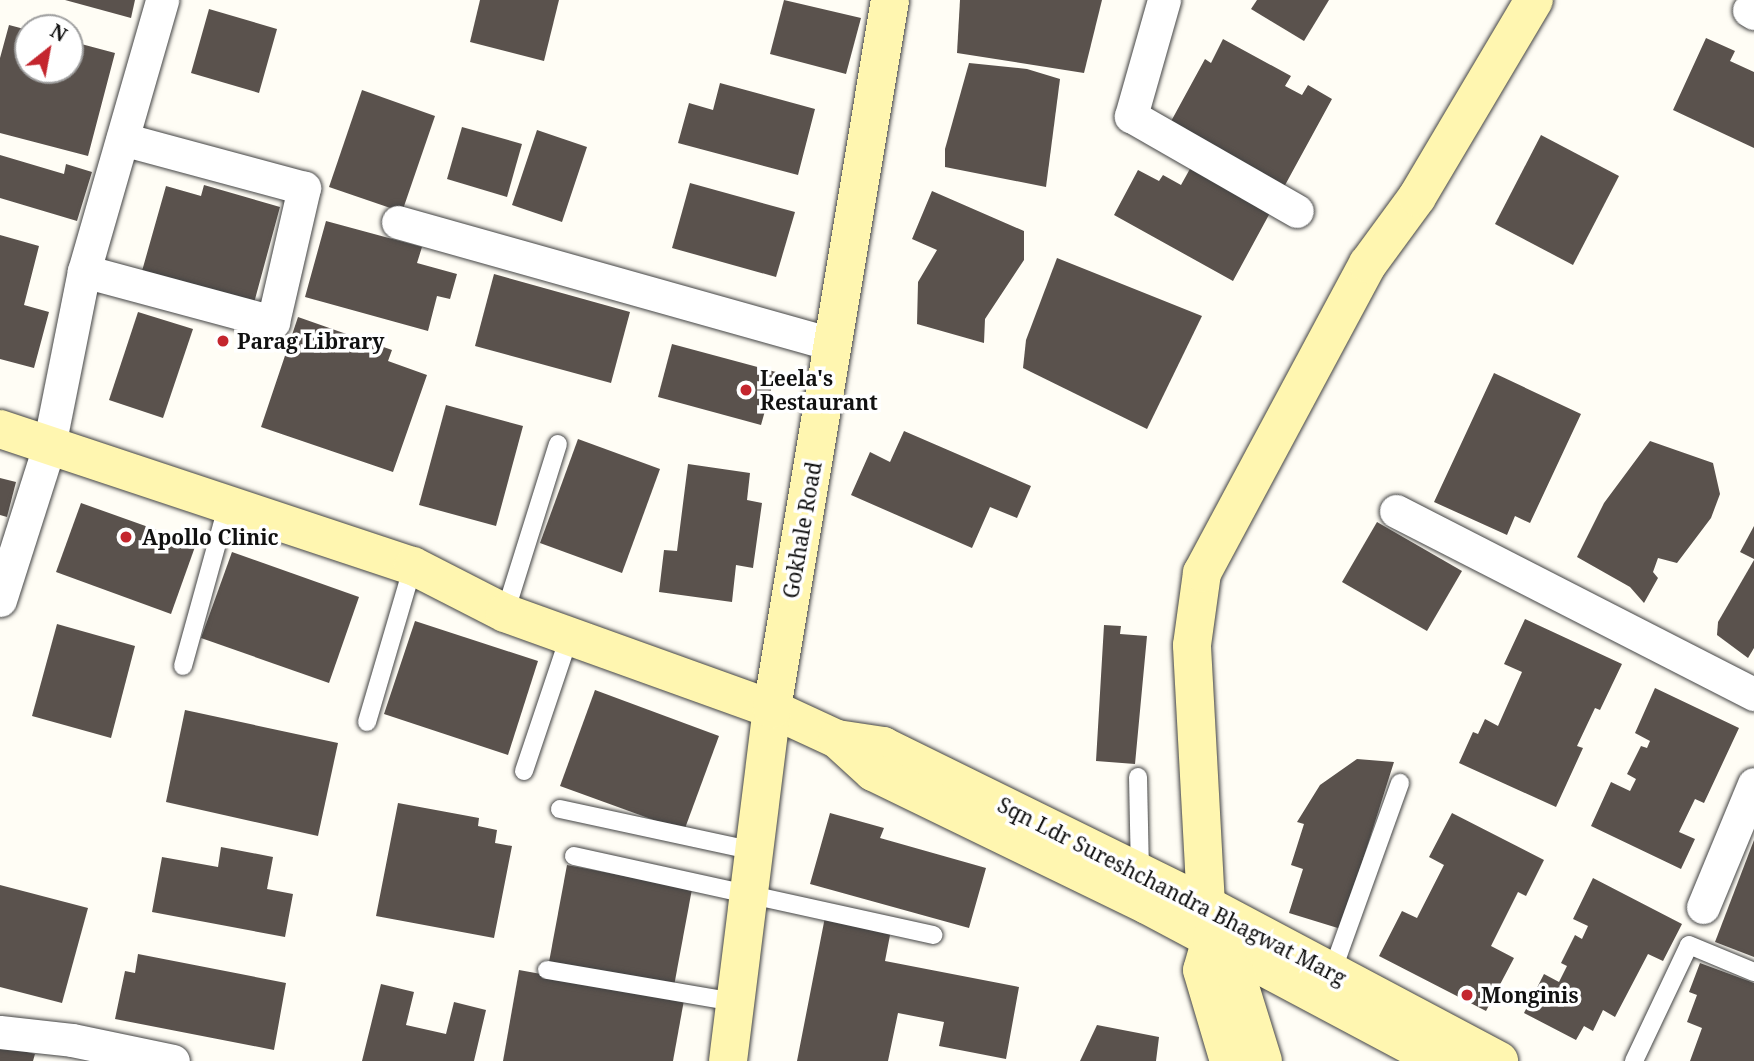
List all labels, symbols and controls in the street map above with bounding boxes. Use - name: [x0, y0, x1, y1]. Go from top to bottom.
- north arrow: [14, 14, 84, 84]
- text: N: [46, 18, 72, 48]
- place label: Parag Library: [237, 328, 384, 354]
- marker: Parag Library: [215, 333, 231, 349]
- place label: Leela's Restaurant: [760, 365, 878, 415]
- marker: Leela's Restaurant: [738, 382, 754, 398]
- street label: Gokhale Road: [778, 460, 826, 600]
- place label: Apollo Clinic: [142, 524, 279, 550]
- marker: Apollo Clinic: [116, 527, 136, 547]
- street label: Sqn Ldr Sureshchandra Bhagwat Marg: [994, 792, 1350, 990]
- place label: Monginis: [1481, 982, 1579, 1008]
- marker: Monginis: [1459, 987, 1475, 1003]

